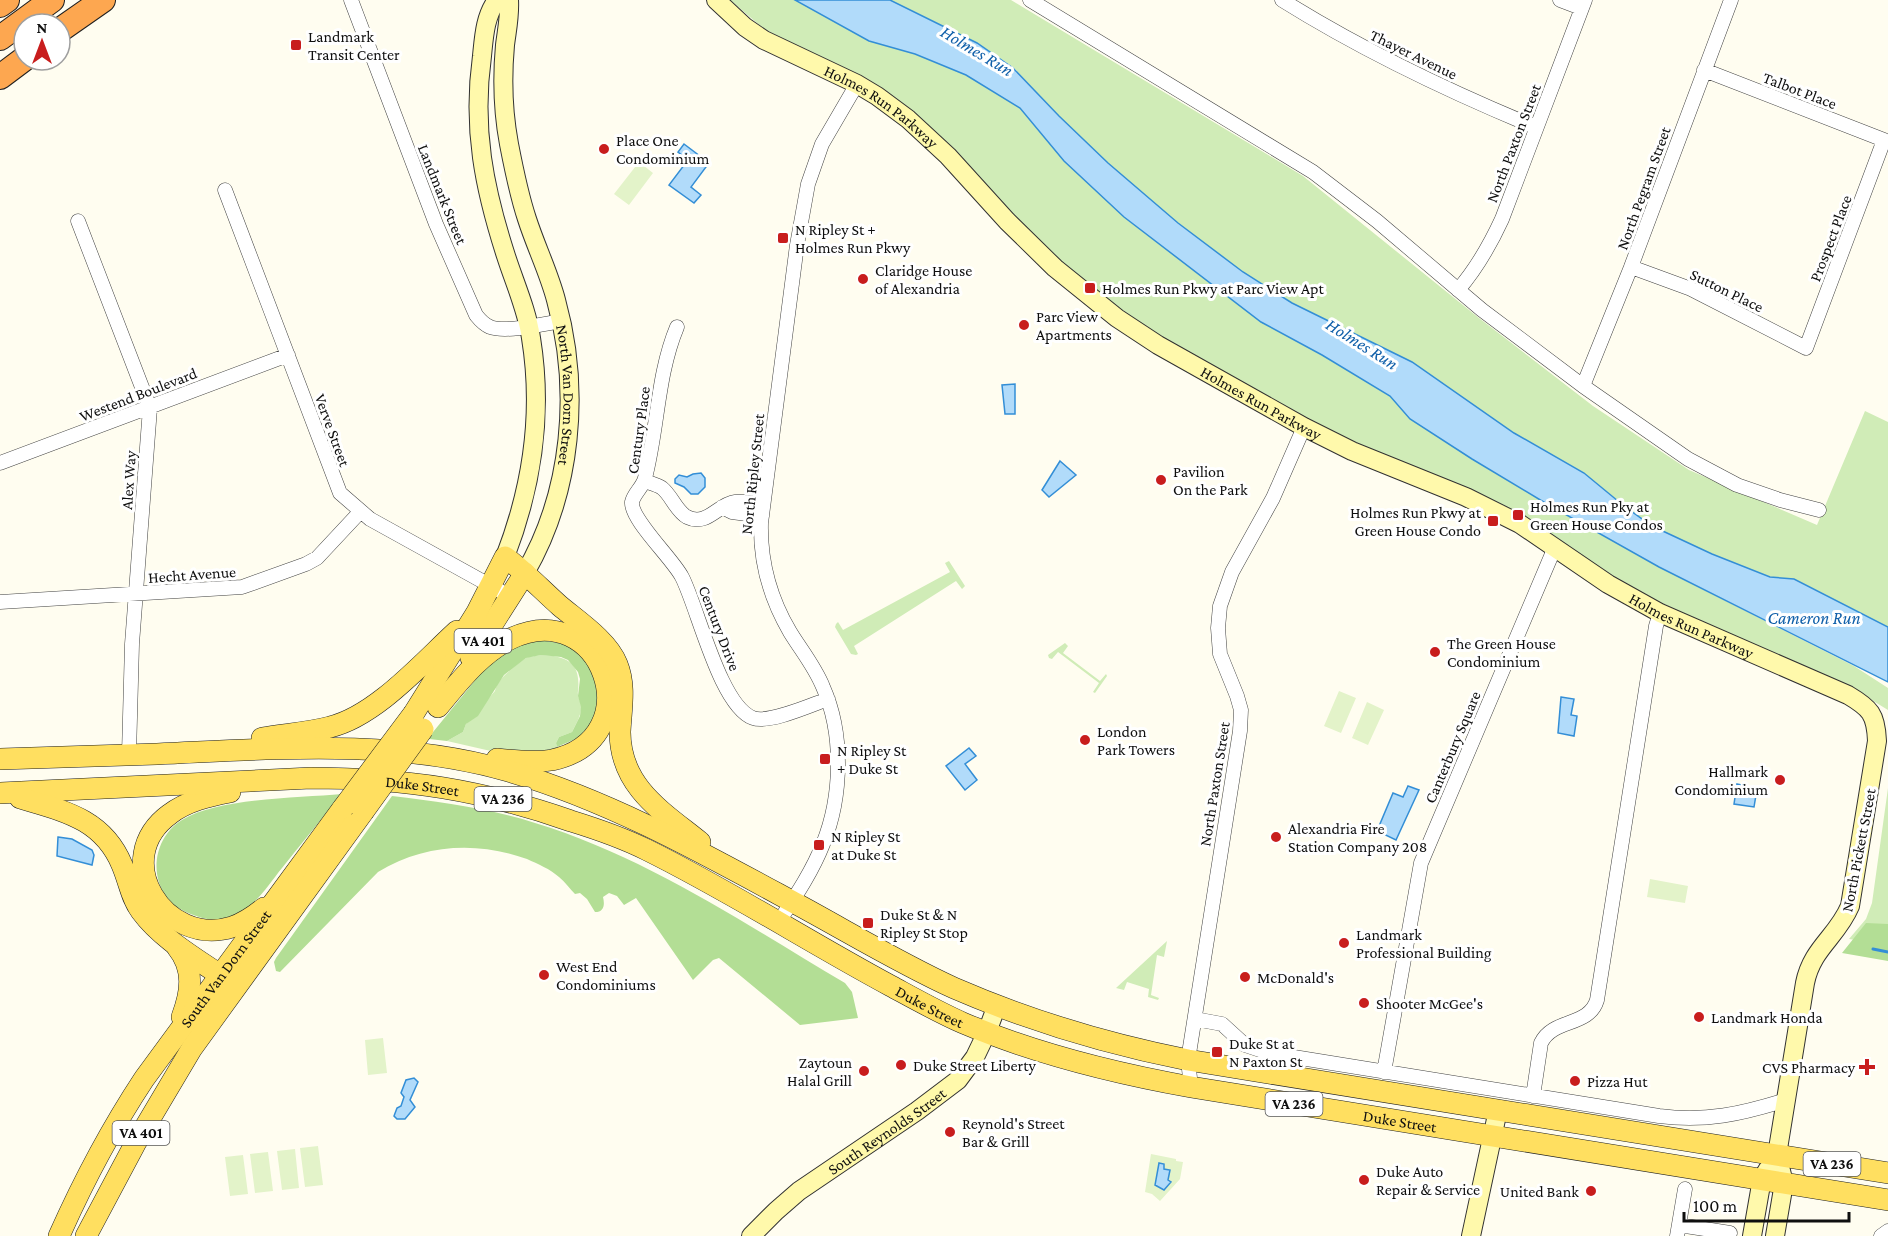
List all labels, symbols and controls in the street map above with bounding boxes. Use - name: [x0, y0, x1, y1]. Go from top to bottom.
- north arrow: [12, 12, 72, 72]
- text: N: [37, 19, 48, 36]
- water label: Holmes Run: [937, 22, 1017, 80]
- street label: Thayer Avenue: [1367, 26, 1460, 84]
- place label: Landmark Transit Center: [308, 28, 400, 63]
- marker: Landmark Transit Center: [289, 38, 303, 52]
- street label: Holmes Run Parkway: [821, 62, 942, 153]
- street label: Talbot Place: [1761, 69, 1839, 112]
- street label: North Paxton Street: [1483, 81, 1544, 205]
- street label: North Pegram Street: [1613, 124, 1675, 252]
- place label: Place One Condominium: [616, 132, 710, 167]
- street label: Landmark Street: [415, 142, 471, 247]
- marker: Place One Condominium: [597, 142, 611, 156]
- street label: Prospect Place: [1806, 193, 1856, 284]
- place label: N Ripley St + Holmes Run Pkwy: [795, 221, 911, 257]
- marker: N Ripley St + Holmes Run Pkwy: [776, 231, 790, 245]
- place label: Claridge House of Alexandria: [875, 262, 972, 297]
- street label: Sutton Place: [1687, 265, 1766, 315]
- marker: Claridge House of Alexandria: [856, 272, 870, 286]
- place label: Holmes Run Pkwy at Parc View Apt: [1102, 280, 1324, 298]
- marker: Holmes Run Pkwy at Parc View Apt: [1083, 281, 1097, 295]
- place label: Parc View Apartments: [1036, 308, 1112, 344]
- water label: Holmes Run: [1322, 314, 1402, 374]
- marker: Parc View Apartments: [1017, 318, 1031, 332]
- street label: North Van Dorn Street: [553, 323, 578, 467]
- street label: Holmes Run Parkway: [1198, 363, 1325, 444]
- street label: Westend Boulevard: [77, 364, 200, 425]
- street label: Century Place: [624, 385, 654, 475]
- street label: Verve Street: [312, 392, 354, 469]
- street label: North Ripley Street: [738, 412, 768, 535]
- street label: Alex Way: [118, 449, 140, 510]
- place label: Pavilion On the Park: [1173, 463, 1248, 498]
- marker: Pavilion On the Park: [1154, 473, 1168, 487]
- place label: Holmes Run Pky at Green House Condos: [1530, 498, 1663, 533]
- place label: Holmes Run Pkwy at Green House Condo: [1350, 504, 1482, 539]
- marker: Holmes Run Pky at Green House Condos: [1511, 508, 1525, 522]
- marker: Holmes Run Pkwy at Green House Condo: [1486, 514, 1500, 528]
- street label: Hecht Avenue: [147, 563, 237, 586]
- street label: Century Drive: [695, 583, 744, 673]
- street label: Holmes Run Parkway: [1626, 590, 1757, 663]
- water label: Cameron Run: [1767, 608, 1861, 628]
- road number: VA 401: [454, 629, 512, 653]
- place label: The Green House Condominium: [1447, 635, 1556, 670]
- marker: The Green House Condominium: [1428, 645, 1442, 659]
- street label: Canterbury Square: [1421, 689, 1485, 806]
- street label: North Paxton Street: [1196, 720, 1233, 847]
- place label: London Park Towers: [1097, 723, 1175, 758]
- marker: London Park Towers: [1078, 733, 1092, 747]
- place label: N Ripley St + Duke St: [837, 742, 907, 777]
- marker: N Ripley St + Duke St: [818, 752, 832, 766]
- place label: Hallmark Condominium: [1675, 763, 1768, 798]
- street label: Duke Street: [385, 773, 461, 800]
- marker: Hallmark Condominium: [1773, 773, 1787, 787]
- street label: North Pickett Street: [1838, 786, 1879, 913]
- road number: VA 236: [474, 787, 532, 811]
- place label: Alexandria Fire Station Company 208: [1288, 820, 1427, 856]
- place label: N Ripley St at Duke St: [831, 828, 901, 863]
- marker: Alexandria Fire Station Company 208: [1269, 830, 1283, 844]
- marker: N Ripley St at Duke St: [812, 838, 826, 852]
- street label: South Van Dorn Street: [177, 906, 275, 1031]
- place label: Duke St & N Ripley St Stop: [880, 906, 968, 942]
- marker: Duke St & N Ripley St Stop: [861, 916, 875, 930]
- place label: Landmark Professional Building: [1356, 926, 1492, 962]
- marker: Landmark Professional Building: [1337, 936, 1351, 950]
- place label: West End Condominiums: [556, 958, 656, 993]
- marker: West End Condominiums: [537, 968, 551, 982]
- place label: McDonald's: [1257, 969, 1334, 986]
- marker: McDonald's: [1238, 970, 1252, 984]
- street label: Duke Street: [893, 982, 967, 1032]
- place label: Shooter McGee's: [1376, 995, 1483, 1012]
- marker: Shooter McGee's: [1357, 996, 1371, 1010]
- place label: Landmark Honda: [1711, 1009, 1823, 1026]
- marker: Landmark Honda: [1692, 1010, 1706, 1024]
- place label: Duke St at N Paxton St: [1229, 1035, 1303, 1070]
- marker: Duke St at N Paxton St: [1210, 1045, 1224, 1059]
- place label: Zaytoun Halal Grill: [787, 1054, 852, 1089]
- place label: Duke Street Liberty: [913, 1057, 1036, 1075]
- marker: Duke Street Liberty: [894, 1058, 908, 1072]
- place label: CVS Pharmacy: [1762, 1059, 1856, 1077]
- marker: CVS Pharmacy: [1860, 1060, 1874, 1074]
- marker: Zaytoun Halal Grill: [857, 1064, 871, 1078]
- place label: Pizza Hut: [1587, 1073, 1648, 1090]
- marker: Pizza Hut: [1568, 1074, 1582, 1088]
- street label: South Reynolds Street: [825, 1084, 950, 1178]
- road number: VA 236: [1266, 1092, 1322, 1116]
- street label: Duke Street: [1362, 1107, 1439, 1136]
- place label: Reynold's Street Bar & Grill: [962, 1115, 1065, 1150]
- road number: VA 401: [112, 1121, 170, 1145]
- marker: Reynold's Street Bar & Grill: [943, 1125, 957, 1139]
- road number: VA 236: [1804, 1152, 1860, 1176]
- place label: Duke Auto Repair & Service: [1376, 1163, 1480, 1199]
- marker: Duke Auto Repair & Service: [1357, 1173, 1371, 1187]
- place label: United Bank: [1500, 1183, 1579, 1200]
- marker: United Bank: [1584, 1184, 1598, 1198]
- scale bar: [1684, 1185, 1849, 1223]
- text: 100 m: [1693, 1196, 1738, 1216]

